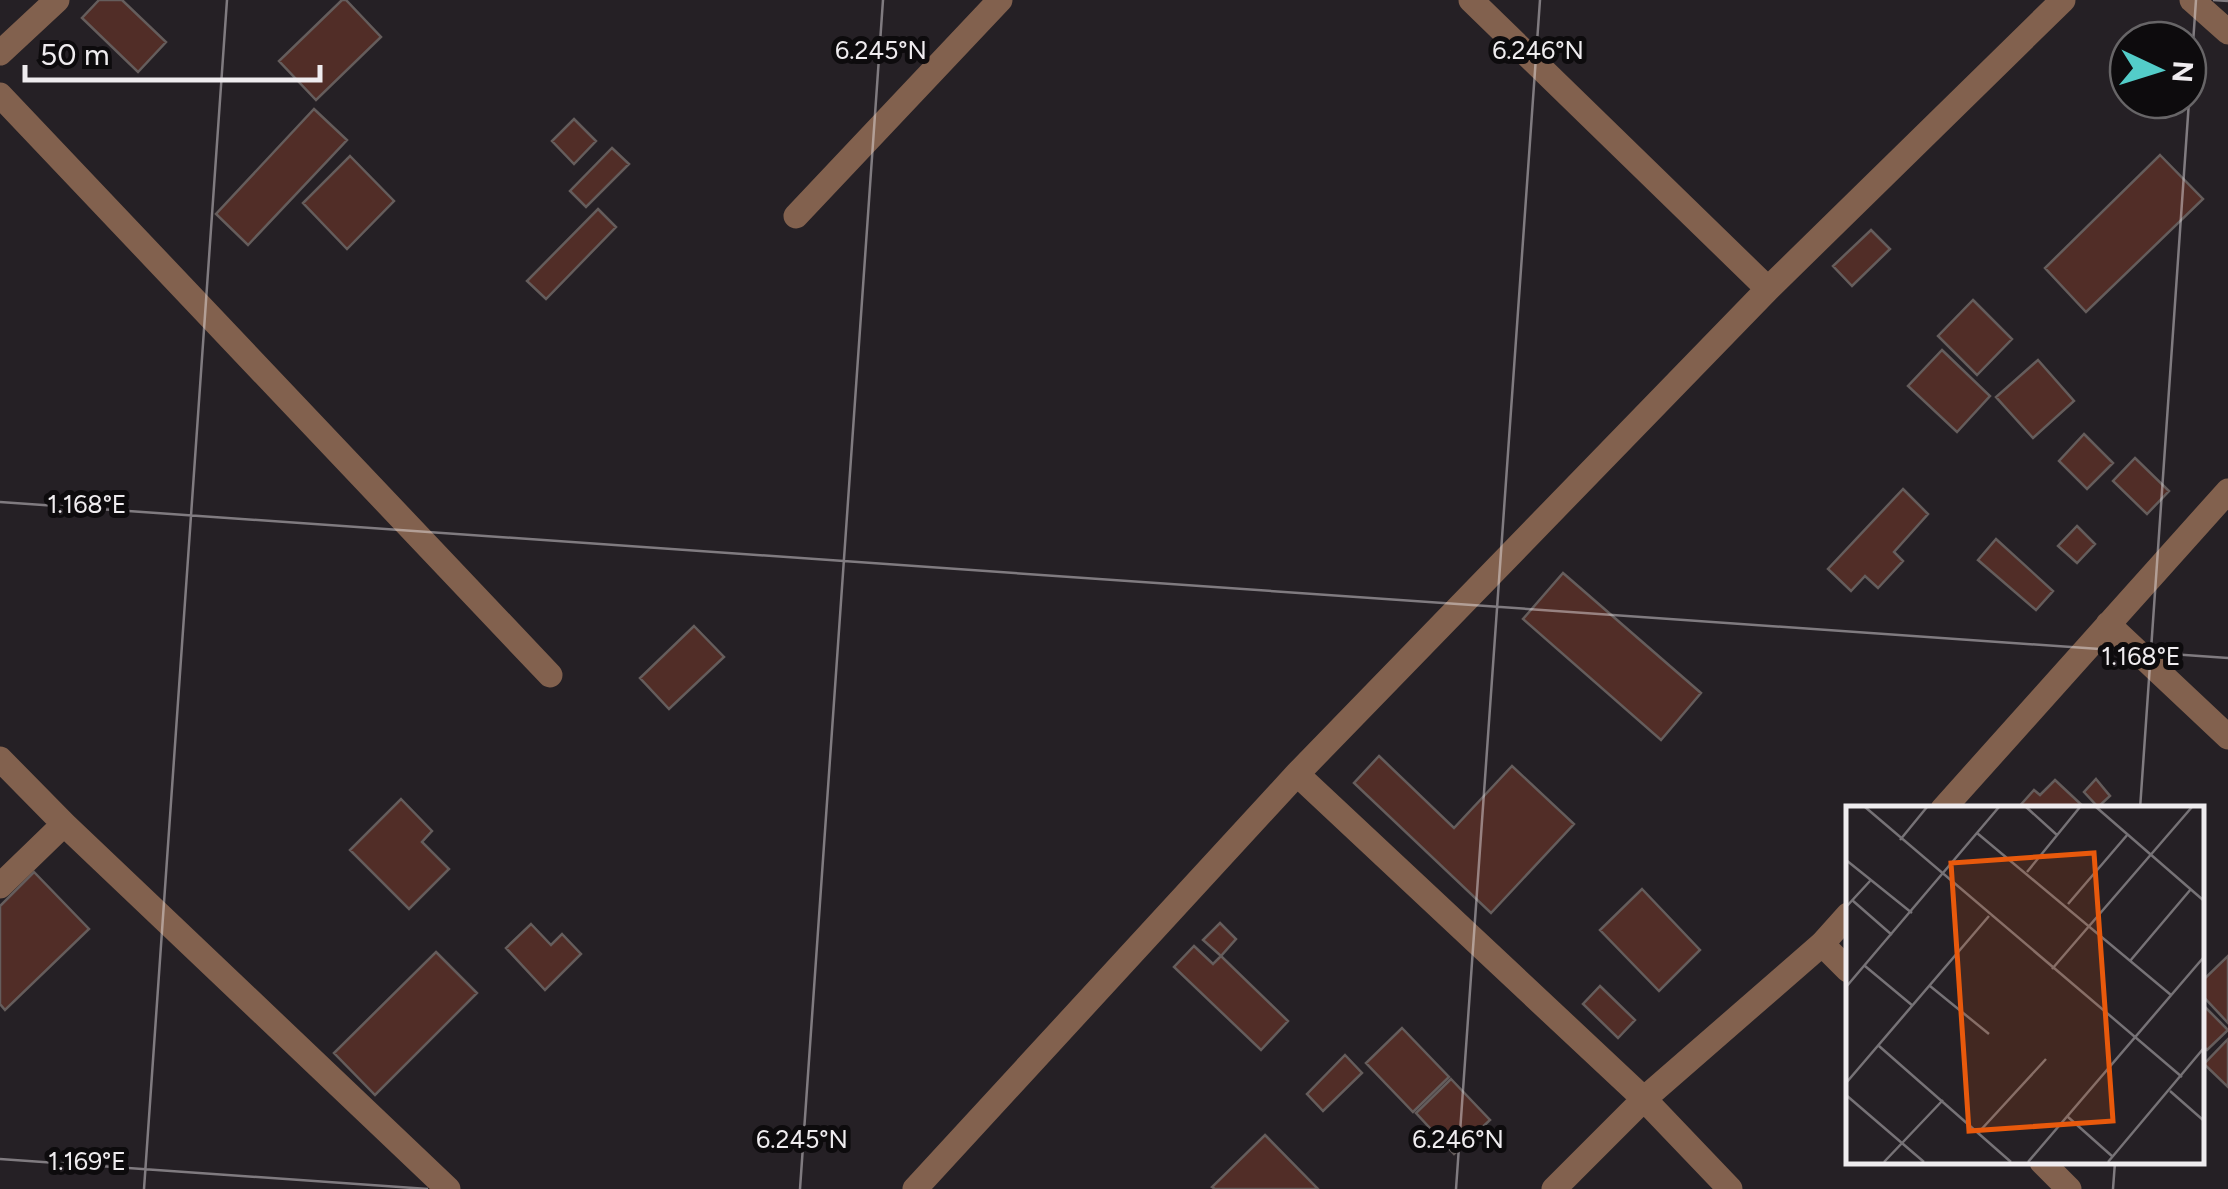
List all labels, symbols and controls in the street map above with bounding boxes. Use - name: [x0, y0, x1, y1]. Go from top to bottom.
- scale bar: [25, 20, 320, 82]
- north arrow: [2108, 20, 2208, 120]
- text: 6.245°N: [835, 35, 927, 65]
- text: 6.246°N: [1492, 35, 1584, 65]
- text: 50 m: [40, 36, 109, 73]
- text: N: [2165, 60, 2201, 84]
- text: 1.168°E: [47, 489, 127, 519]
- text: 1.168°E: [2101, 641, 2181, 671]
- inset map: [1846, 806, 2203, 1164]
- text: 6.245°N: [756, 1124, 848, 1154]
- text: 6.246°N: [1412, 1124, 1504, 1154]
- text: 1.169°E: [48, 1146, 126, 1176]

